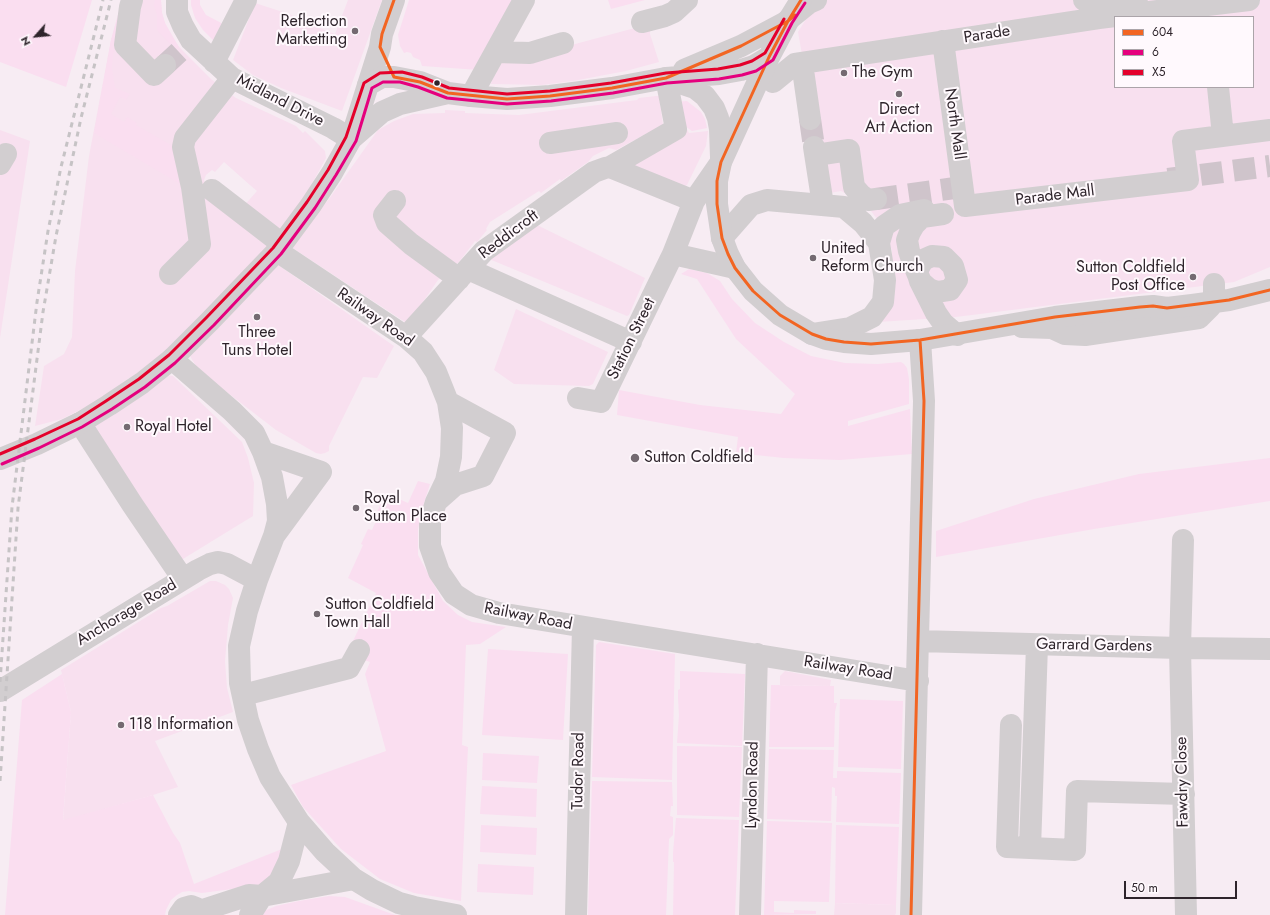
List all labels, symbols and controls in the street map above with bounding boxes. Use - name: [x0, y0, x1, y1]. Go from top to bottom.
- place label: Reflection Marketting: [276, 12, 347, 50]
- north arrow: [16, 16, 56, 56]
- legend: [1114, 16, 1254, 88]
- street label: Parade: [963, 22, 1011, 48]
- text: 604: [1152, 23, 1173, 41]
- marker: Reflection Marketting: [350, 26, 360, 36]
- text: N: [16, 34, 34, 49]
- text: 6: [1152, 43, 1159, 61]
- place label: The Gym: [852, 63, 913, 83]
- text: X5: [1152, 63, 1165, 81]
- marker: The Gym: [839, 68, 849, 78]
- street label: Midland Drive: [233, 71, 327, 131]
- unlabelled marker: [432, 78, 442, 88]
- street label: North Mall: [940, 87, 968, 161]
- marker: Direct Art Action: [894, 89, 904, 99]
- place label: Direct Art Action: [865, 100, 933, 138]
- street label: Parade Mall: [1014, 182, 1096, 210]
- street label: Reddicroft: [475, 206, 543, 264]
- place label: United Reform Church: [821, 239, 923, 277]
- marker: United Reform Church: [808, 253, 818, 263]
- place label: Sutton Coldfield Post Office: [1076, 258, 1185, 296]
- marker: Sutton Coldfield Post Office: [1188, 272, 1198, 282]
- street label: Railway Road: [333, 285, 417, 351]
- street label: Station Street: [604, 295, 660, 383]
- marker: Three Tuns Hotel: [252, 312, 262, 322]
- place label: Three Tuns Hotel: [222, 323, 292, 361]
- place label: Royal Hotel: [135, 417, 212, 437]
- marker: Royal Hotel: [122, 422, 132, 432]
- place label: Sutton Coldfield: [644, 448, 753, 468]
- marker: Sutton Coldfield: [629, 452, 641, 464]
- place label: Royal Sutton Place: [364, 489, 447, 527]
- marker: Royal Sutton Place: [351, 503, 361, 513]
- street label: Anchorage Road: [73, 576, 181, 650]
- place label: Sutton Coldfield Town Hall: [325, 595, 434, 633]
- street label: Railway Road: [482, 599, 574, 635]
- marker: Sutton Coldfield Town Hall: [312, 609, 322, 619]
- street label: Garrard Gardens: [1036, 635, 1152, 657]
- street label: Railway Road: [802, 653, 894, 685]
- place label: 118 Information: [129, 715, 233, 735]
- marker: 118 Information: [116, 720, 126, 730]
- street label: Tudor Road: [569, 732, 589, 810]
- street label: Fawdry Close: [1173, 736, 1193, 828]
- street label: Lyndon Road: [743, 741, 763, 829]
- scale bar: [1126, 873, 1239, 899]
- text: 50 m: [1131, 879, 1158, 897]

